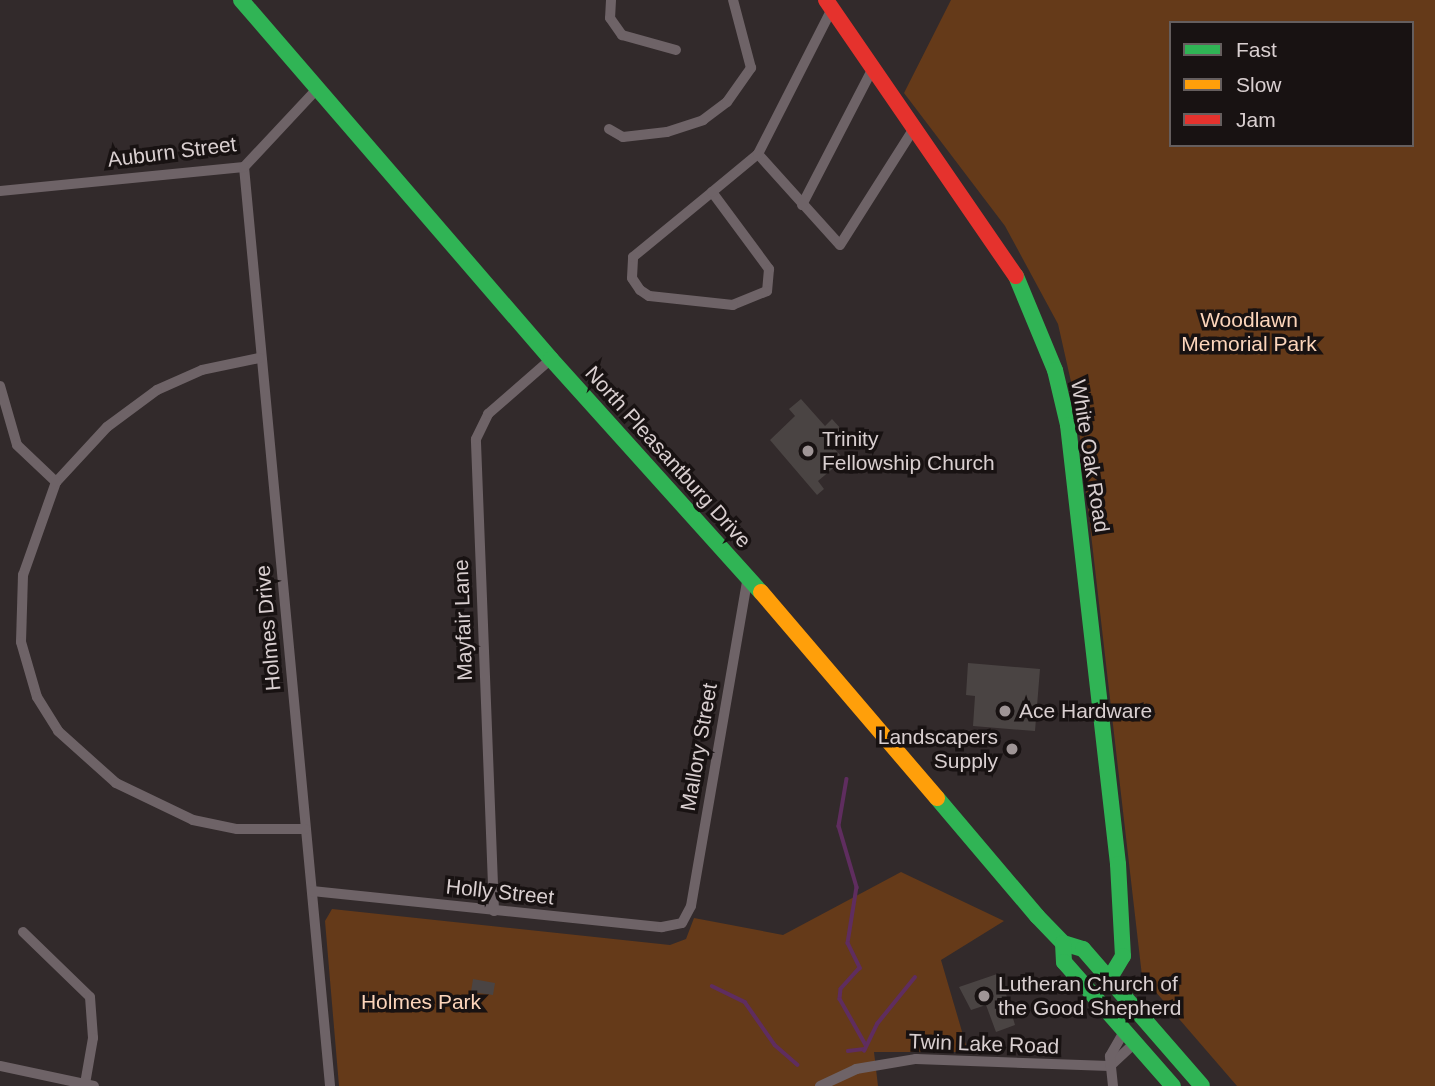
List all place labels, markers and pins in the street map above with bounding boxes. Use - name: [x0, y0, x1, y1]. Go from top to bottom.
- place label: Trinity Fellowship Church: [822, 426, 995, 476]
- marker: Trinity Fellowship Church: [800, 443, 816, 459]
- place label: Ace Hardware: [1019, 698, 1152, 724]
- marker: Ace Hardware: [997, 703, 1013, 719]
- place label: Landscapers Supply: [878, 724, 998, 774]
- marker: Landscapers Supply: [1004, 741, 1020, 757]
- place label: Lutheran Church of the Good Shepherd: [998, 971, 1181, 1021]
- marker: Lutheran Church of the Good Shepherd: [976, 988, 992, 1004]

